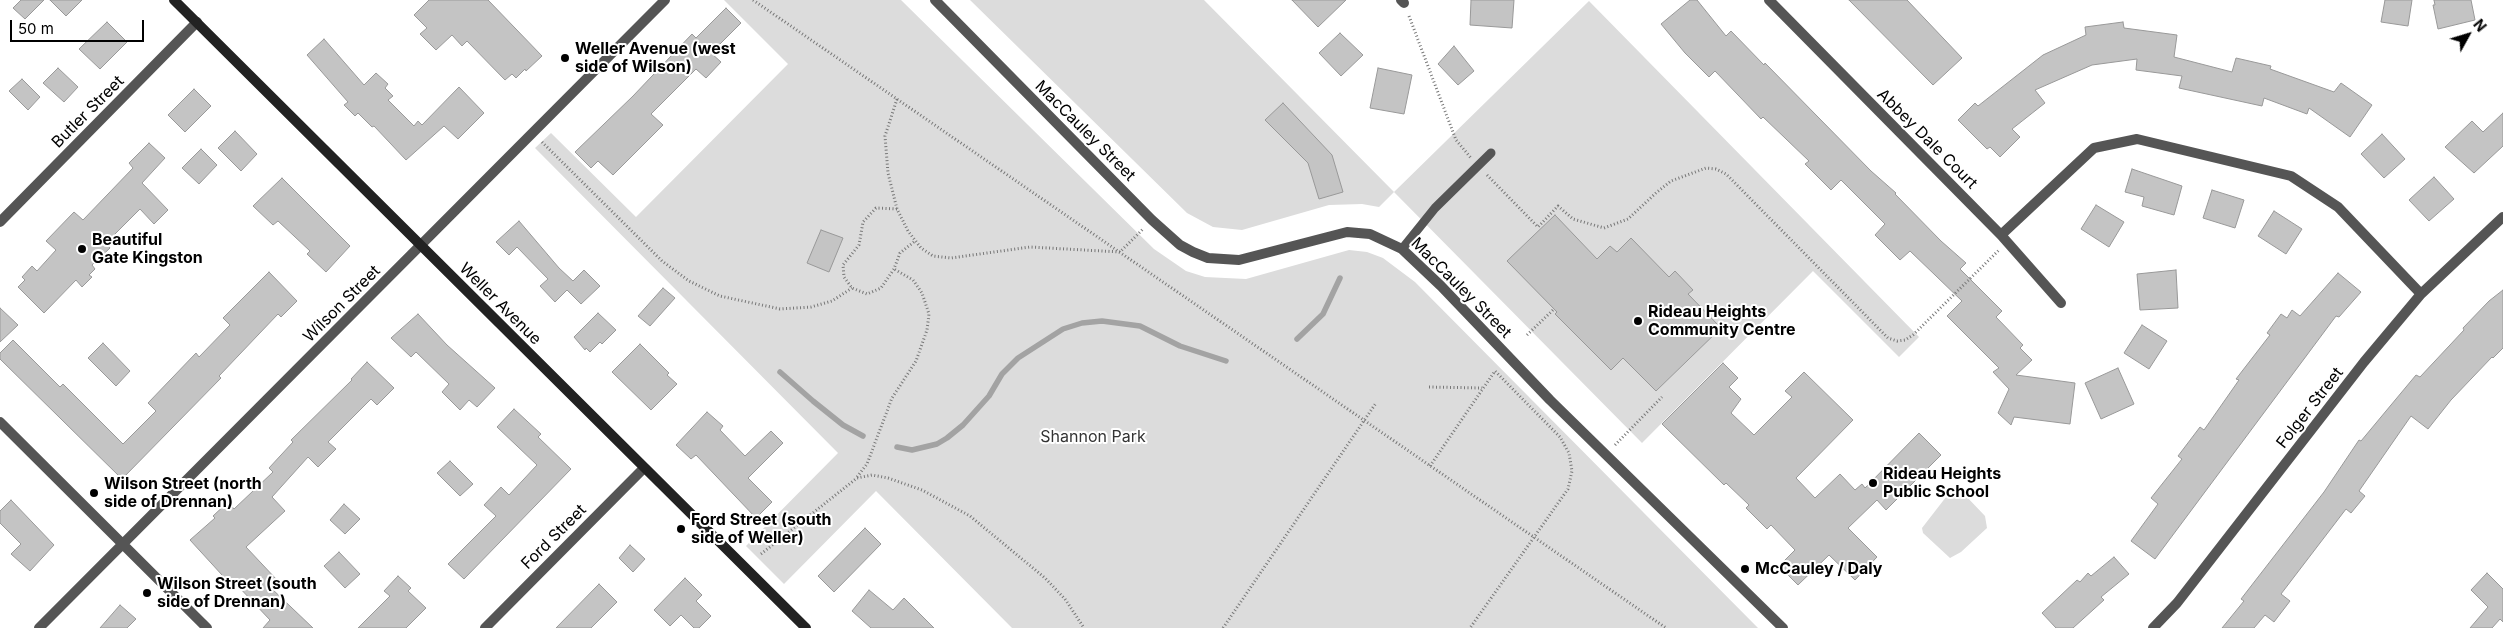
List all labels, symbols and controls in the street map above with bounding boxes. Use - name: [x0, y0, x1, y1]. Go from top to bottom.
- scale bar: [12, 10, 146, 42]
- north arrow: [2443, 10, 2493, 60]
- text: N: [2470, 16, 2490, 35]
- text: 50 m: [18, 19, 54, 38]
- place label: Weller Avenue (west side of Wilson): [575, 39, 736, 77]
- marker: Weller Avenue (west side of Wilson): [559, 52, 571, 64]
- street label: Butler Street: [48, 72, 128, 152]
- street label: MacCauley Street: [1031, 77, 1139, 185]
- street label: Abbey Dale Court: [1873, 85, 1981, 193]
- place label: Beautiful Gate Kingston: [92, 230, 203, 268]
- street label: MacCauley Street: [1407, 234, 1515, 342]
- marker: Beautiful Gate Kingston: [76, 243, 88, 255]
- street label: Weller Avenue: [455, 259, 545, 349]
- street label: Wilson Street: [300, 262, 384, 346]
- place label: Rideau Heights Community Centre: [1648, 302, 1796, 340]
- marker: Rideau Heights Community Centre: [1632, 315, 1644, 327]
- street label: Folger Street: [2273, 364, 2347, 452]
- park label: Shannon Park: [1040, 427, 1146, 447]
- place label: Rideau Heights Public School: [1883, 464, 2001, 502]
- place label: Wilson Street (north side of Drennan): [104, 474, 262, 512]
- marker: Rideau Heights Public School: [1867, 477, 1879, 489]
- marker: Wilson Street (north side of Drennan): [88, 487, 100, 499]
- street label: Ford Street: [518, 501, 590, 573]
- place label: Ford Street (south side of Weller): [691, 510, 832, 548]
- marker: Ford Street (south side of Weller): [675, 523, 687, 535]
- place label: McCauley / Daly: [1755, 559, 1882, 579]
- marker: McCauley / Daly: [1739, 563, 1751, 575]
- place label: Wilson Street (south side of Drennan): [157, 574, 317, 612]
- marker: Wilson Street (south side of Drennan): [141, 587, 153, 599]

